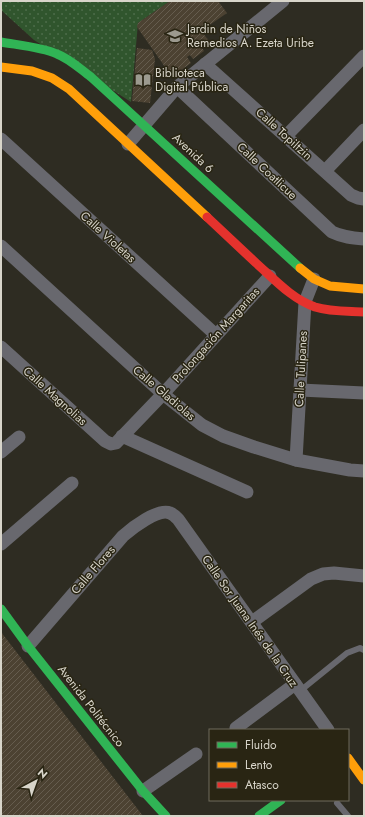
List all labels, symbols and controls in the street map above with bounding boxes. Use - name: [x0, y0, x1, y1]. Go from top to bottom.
- place label: Jardin de Niños Remedios A. Ezeta Uribe: [185, 20, 314, 52]
- school or university icon: Jardin de Niños Remedios A. Ezeta Uribe: [166, 27, 184, 45]
- place label: Biblioteca Digital Pública: [155, 64, 229, 96]
- library icon: Biblioteca Digital Pública: [134, 71, 152, 89]
- street label: Calle Topiltzin: [252, 104, 316, 164]
- street label: Avenida 6: [168, 129, 218, 177]
- street label: Calle Coatlicue: [233, 138, 301, 204]
- street label: Calle Violetas: [76, 207, 140, 267]
- street label: Prolongación Margaritas: [168, 283, 264, 387]
- street label: Calle Tulipanes: [290, 330, 312, 407]
- street label: Calle Gladiolas: [129, 361, 199, 425]
- street label: Calle Magnolias: [19, 362, 91, 430]
- street label: Calle Flores: [67, 542, 119, 598]
- street label: Calle Sor Juana Inés de la Cruz: [197, 551, 303, 691]
- street label: Avenida Politécnico: [53, 661, 129, 751]
- legend: [209, 729, 349, 801]
- text: Fluido: [245, 736, 277, 754]
- text: Lento: [245, 756, 273, 774]
- north arrow: [16, 761, 56, 801]
- text: N: [34, 765, 51, 782]
- text: Atasco: [245, 776, 279, 794]

